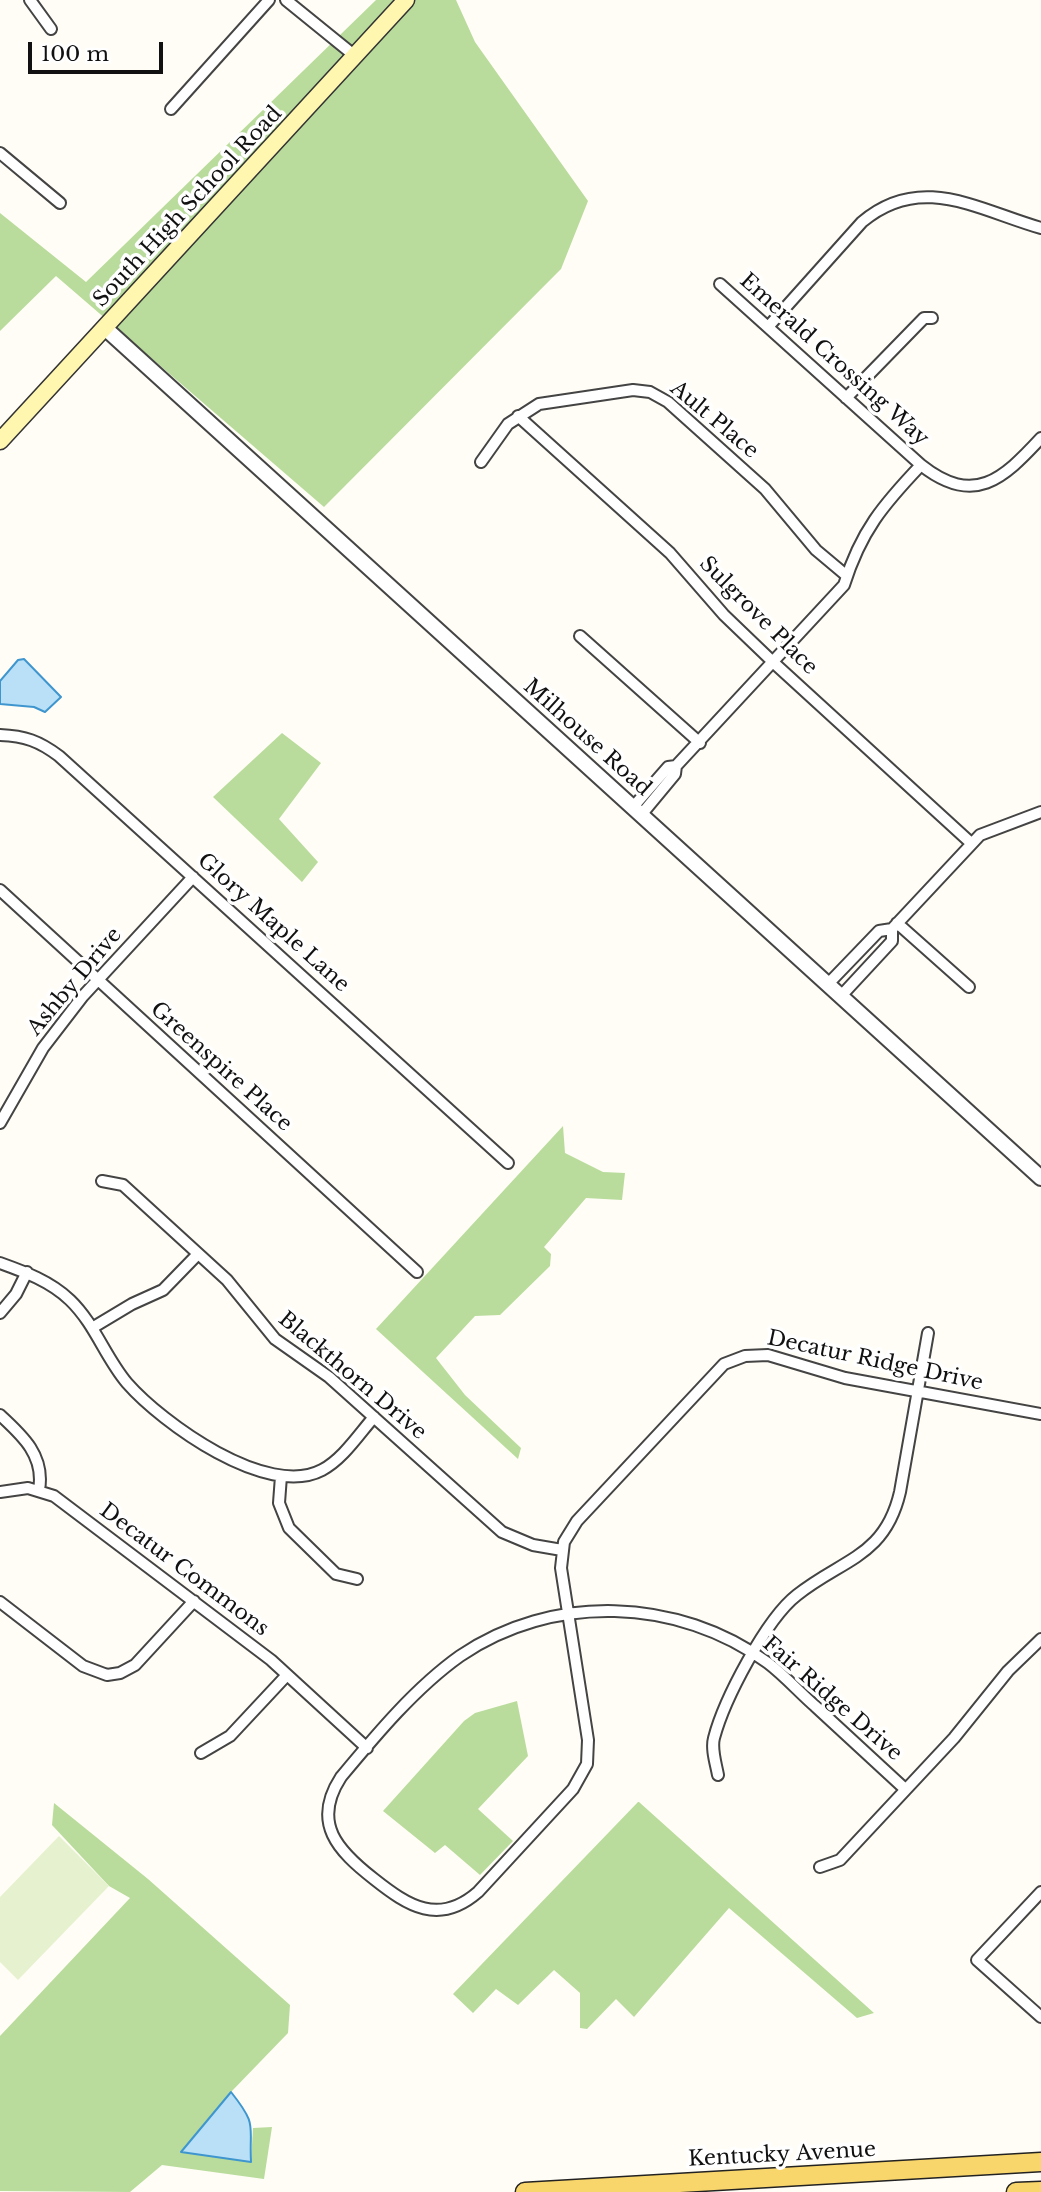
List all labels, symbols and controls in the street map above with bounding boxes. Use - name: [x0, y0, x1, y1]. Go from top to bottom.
- scale bar: [32, 28, 166, 72]
- text: 100 m: [41, 41, 109, 67]
- street label: South High School Road: [88, 102, 288, 312]
- street label: Emerald Crossing Way: [734, 268, 934, 452]
- street label: Ault Place: [665, 376, 763, 464]
- street label: Sulgrove Place: [694, 552, 822, 680]
- street label: Milhouse Road: [518, 674, 656, 802]
- street label: Glory Maple Lane: [192, 848, 354, 998]
- street label: Ashby Drive: [23, 923, 127, 1041]
- street label: Greenspire Place: [145, 997, 297, 1137]
- street label: Blackthorn Drive: [273, 1307, 431, 1445]
- street label: Decatur Ridge Drive: [765, 1326, 985, 1396]
- street label: Decatur Commons: [95, 1498, 273, 1642]
- street label: Fair Ridge Drive: [757, 1632, 907, 1766]
- street label: Kentucky Avenue: [687, 2137, 877, 2173]

